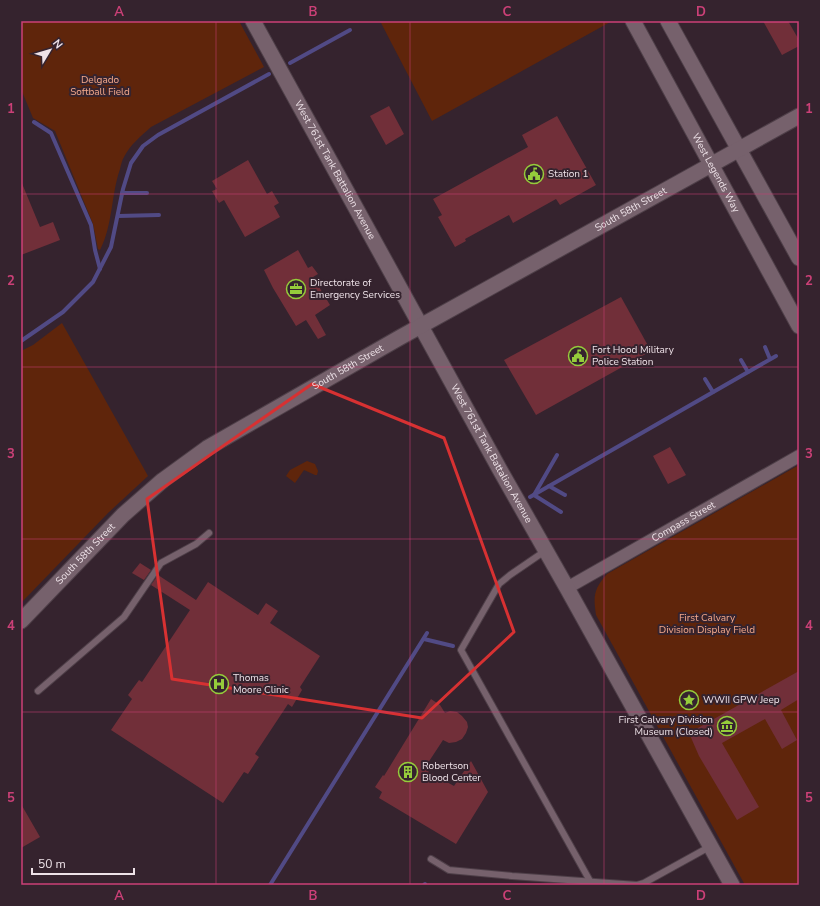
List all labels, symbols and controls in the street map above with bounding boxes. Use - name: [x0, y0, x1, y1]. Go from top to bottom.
- text: A: [114, 3, 124, 21]
- text: B: [309, 3, 318, 21]
- text: C: [503, 3, 512, 21]
- text: D: [696, 3, 706, 21]
- north arrow: [30, 30, 70, 70]
- text: N: [49, 36, 66, 52]
- park label: Delgado Softball Field: [70, 73, 130, 99]
- street label: West 761st Tank Battalion Avenue: [291, 98, 379, 242]
- text: 1: [7, 100, 15, 118]
- text: 1: [805, 100, 813, 118]
- street label: West Legends Way: [688, 131, 743, 216]
- public building icon: Station 1: [523, 163, 545, 185]
- place label: Station 1: [548, 167, 589, 181]
- street label: South 58th Street: [592, 184, 670, 235]
- text: 2: [7, 272, 15, 290]
- text: 2: [805, 272, 813, 290]
- place label: Directorate of Emergency Services: [310, 276, 400, 302]
- office icon: Directorate of Emergency Services: [285, 278, 307, 300]
- street label: South 58th Street: [310, 341, 387, 393]
- place label: Fort Hood Military Police Station: [592, 343, 675, 369]
- public building icon: Fort Hood Military Police Station: [567, 345, 589, 367]
- street label: West 761st Tank Battalion Avenue: [447, 382, 536, 526]
- text: 3: [7, 445, 15, 463]
- text: 3: [805, 445, 813, 463]
- street label: Compass Street: [649, 498, 718, 545]
- street label: South 58th Street: [53, 520, 119, 588]
- park label: First Calvary Division Display Field: [659, 611, 755, 637]
- text: 4: [7, 617, 15, 635]
- text: 4: [805, 617, 813, 635]
- place label: Thomas Moore Clinic: [233, 671, 289, 697]
- hospital icon: Thomas Moore Clinic: [208, 673, 230, 695]
- place icon: WWII GPW Jeep: [678, 689, 700, 711]
- place label: WWII GPW Jeep: [703, 693, 780, 707]
- place label: First Calvary Division Museum (Closed): [619, 713, 713, 739]
- museum icon: First Calvary Division Museum (Closed): [716, 715, 738, 737]
- place label: Robertson Blood Center: [422, 759, 481, 785]
- building icon: Robertson Blood Center: [397, 761, 419, 783]
- text: 5: [7, 789, 15, 807]
- text: 5: [805, 789, 813, 807]
- scale bar: [32, 850, 134, 876]
- text: 50 m: [38, 856, 66, 872]
- text: A: [114, 887, 124, 905]
- text: B: [309, 887, 318, 905]
- text: C: [503, 887, 512, 905]
- text: D: [696, 887, 706, 905]

